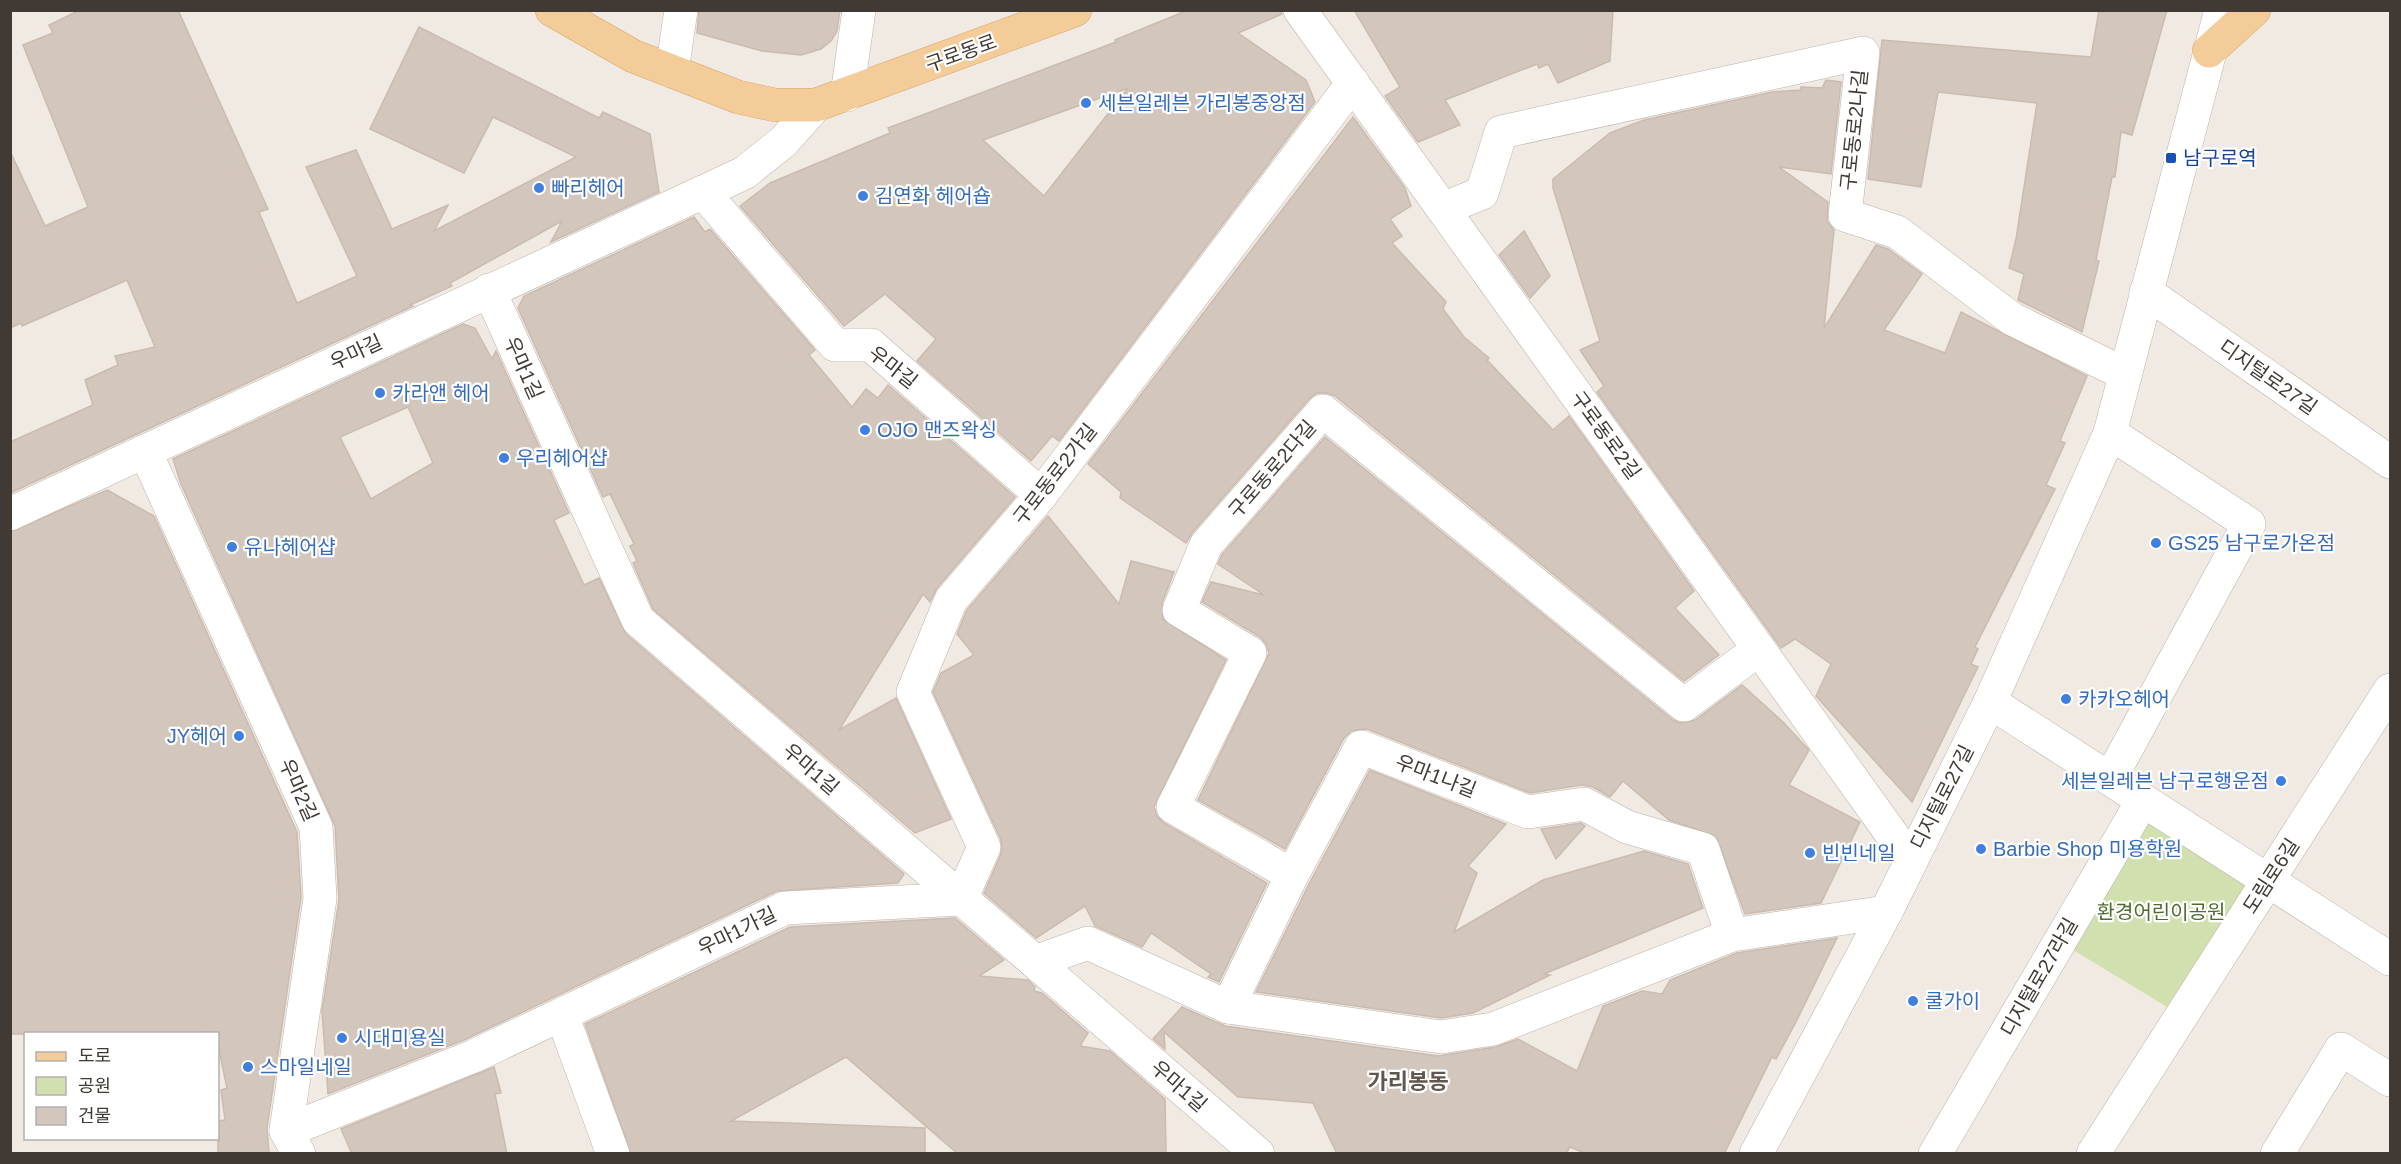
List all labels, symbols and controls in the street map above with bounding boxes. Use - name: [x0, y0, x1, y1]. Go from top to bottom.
- street label: 구로동로: [923, 30, 999, 76]
- street label: 구로동로2나길: [1837, 68, 1871, 192]
- place label: 세븐일레븐 가리봉중앙점: [1098, 92, 1306, 114]
- marker: 세븐일레븐 가리봉중앙점: [1079, 96, 1093, 110]
- place label: 남구로역: [2183, 147, 2257, 169]
- marker: 남구로역: [2164, 151, 2178, 165]
- place label: 빠리헤어: [551, 177, 625, 199]
- marker: 빠리헤어: [532, 181, 546, 195]
- place label: 김연화 헤어숍: [875, 185, 991, 207]
- marker: 김연화 헤어숍: [856, 189, 870, 203]
- street label: 우마길: [326, 330, 386, 374]
- street label: 우마1길: [500, 333, 548, 403]
- street label: 디지털로27길: [2215, 335, 2321, 419]
- street label: 우마길: [864, 341, 922, 393]
- place label: 카라앤 헤어: [392, 382, 490, 404]
- marker: 카라앤 헤어: [373, 386, 387, 400]
- street label: 구로동로2길: [1567, 387, 1645, 483]
- street label: 구로동로2다길: [1224, 416, 1320, 522]
- place label: OJO 맨즈왁싱: [877, 419, 997, 441]
- street label: 구로동로2가길: [1009, 419, 1101, 529]
- marker: OJO 맨즈왁싱: [858, 423, 872, 437]
- place label: 우리헤어샵: [516, 447, 608, 469]
- marker: 우리헤어샵: [497, 451, 511, 465]
- place label: GS25 남구로가온점: [2168, 532, 2335, 554]
- place label: 유나헤어샵: [244, 536, 336, 558]
- marker: GS25 남구로가온점: [2149, 536, 2163, 550]
- marker: 유나헤어샵: [225, 540, 239, 554]
- place label: 카카오헤어: [2078, 688, 2170, 710]
- marker: 카카오헤어: [2059, 692, 2073, 706]
- place label: JY헤어: [167, 725, 227, 747]
- marker: JY헤어: [232, 729, 246, 743]
- street label: 우마1길: [779, 739, 843, 799]
- street label: 디지털로27길: [1906, 741, 1978, 853]
- street label: 우마1나길: [1393, 751, 1479, 801]
- street label: 우마2길: [275, 755, 323, 825]
- place label: 세븐일레븐 남구로행운점: [2061, 770, 2269, 792]
- marker: 세븐일레븐 남구로행운점: [2274, 774, 2288, 788]
- street label: 도림로6길: [2239, 834, 2303, 918]
- place label: Barbie Shop 미용학원: [1993, 838, 2182, 860]
- place label: 빈빈네일: [1822, 842, 1896, 864]
- marker: Barbie Shop 미용학원: [1974, 842, 1988, 856]
- marker: 빈빈네일: [1803, 846, 1817, 860]
- park label: 환경어린이공원: [2097, 901, 2225, 923]
- street label: 우마1가길: [694, 903, 780, 959]
- street label: 디지털로27라길: [1996, 914, 2082, 1040]
- place label: 쿨가이: [1925, 990, 1980, 1012]
- marker: 쿨가이: [1906, 994, 1920, 1008]
- place label: 시대미용실: [354, 1027, 446, 1049]
- marker: 시대미용실: [335, 1031, 349, 1045]
- legend: [24, 1032, 219, 1140]
- text: 도로: [78, 1046, 111, 1066]
- place label: 스마일네일: [260, 1056, 352, 1078]
- street label: 우마1길: [1147, 1056, 1211, 1116]
- marker: 스마일네일: [241, 1060, 255, 1074]
- district label: 가리봉동: [1368, 1069, 1448, 1094]
- text: 공원: [78, 1076, 111, 1096]
- text: 건물: [78, 1106, 111, 1126]

